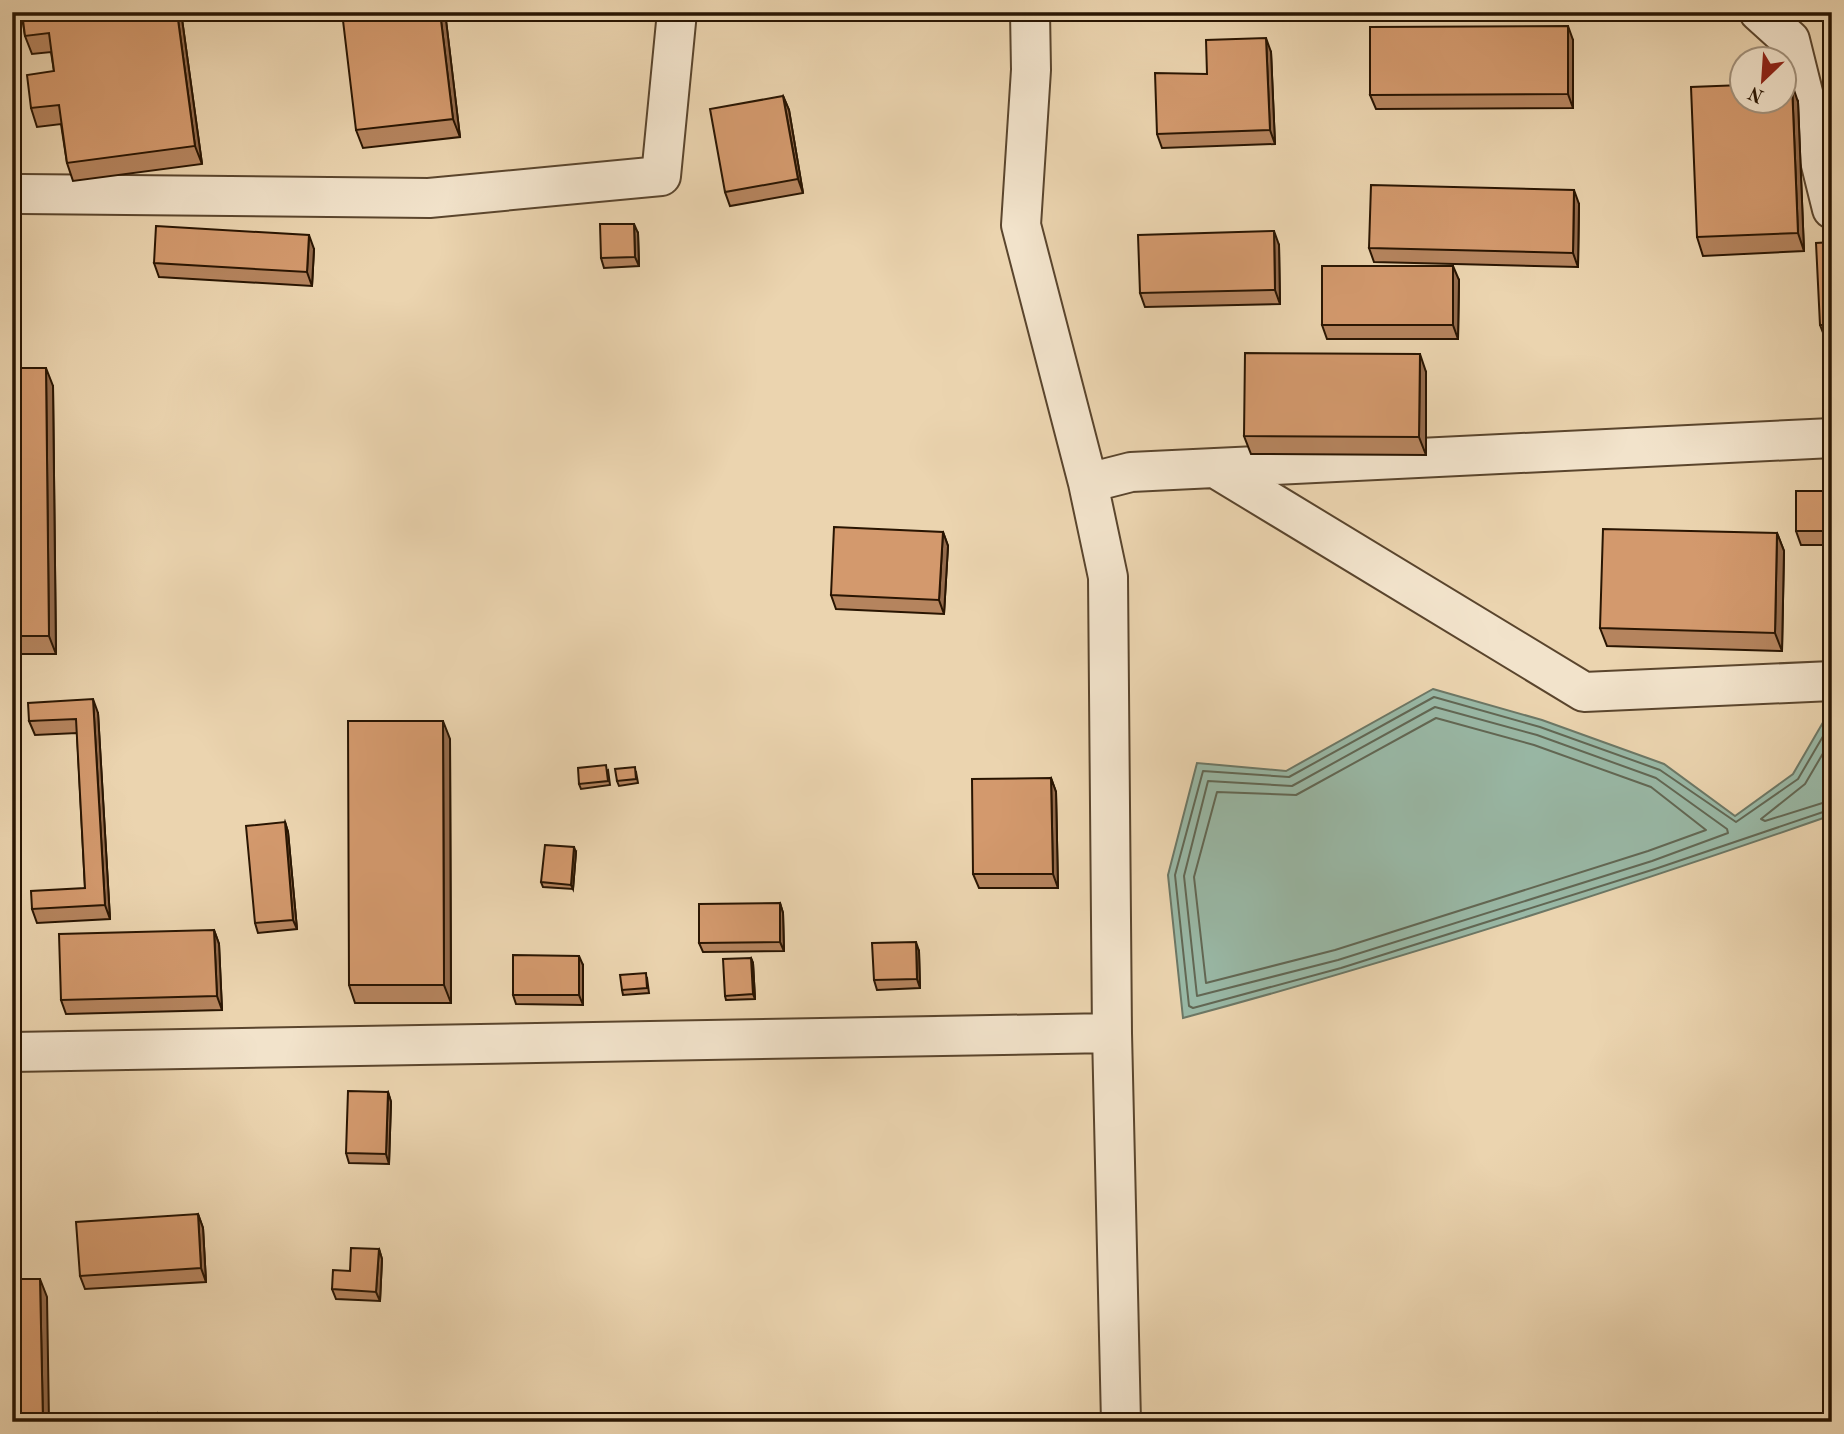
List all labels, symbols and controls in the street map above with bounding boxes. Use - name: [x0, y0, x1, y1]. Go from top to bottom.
- north arrow: [1728, 46, 1798, 116]
- text: N: [1746, 81, 1767, 105]

